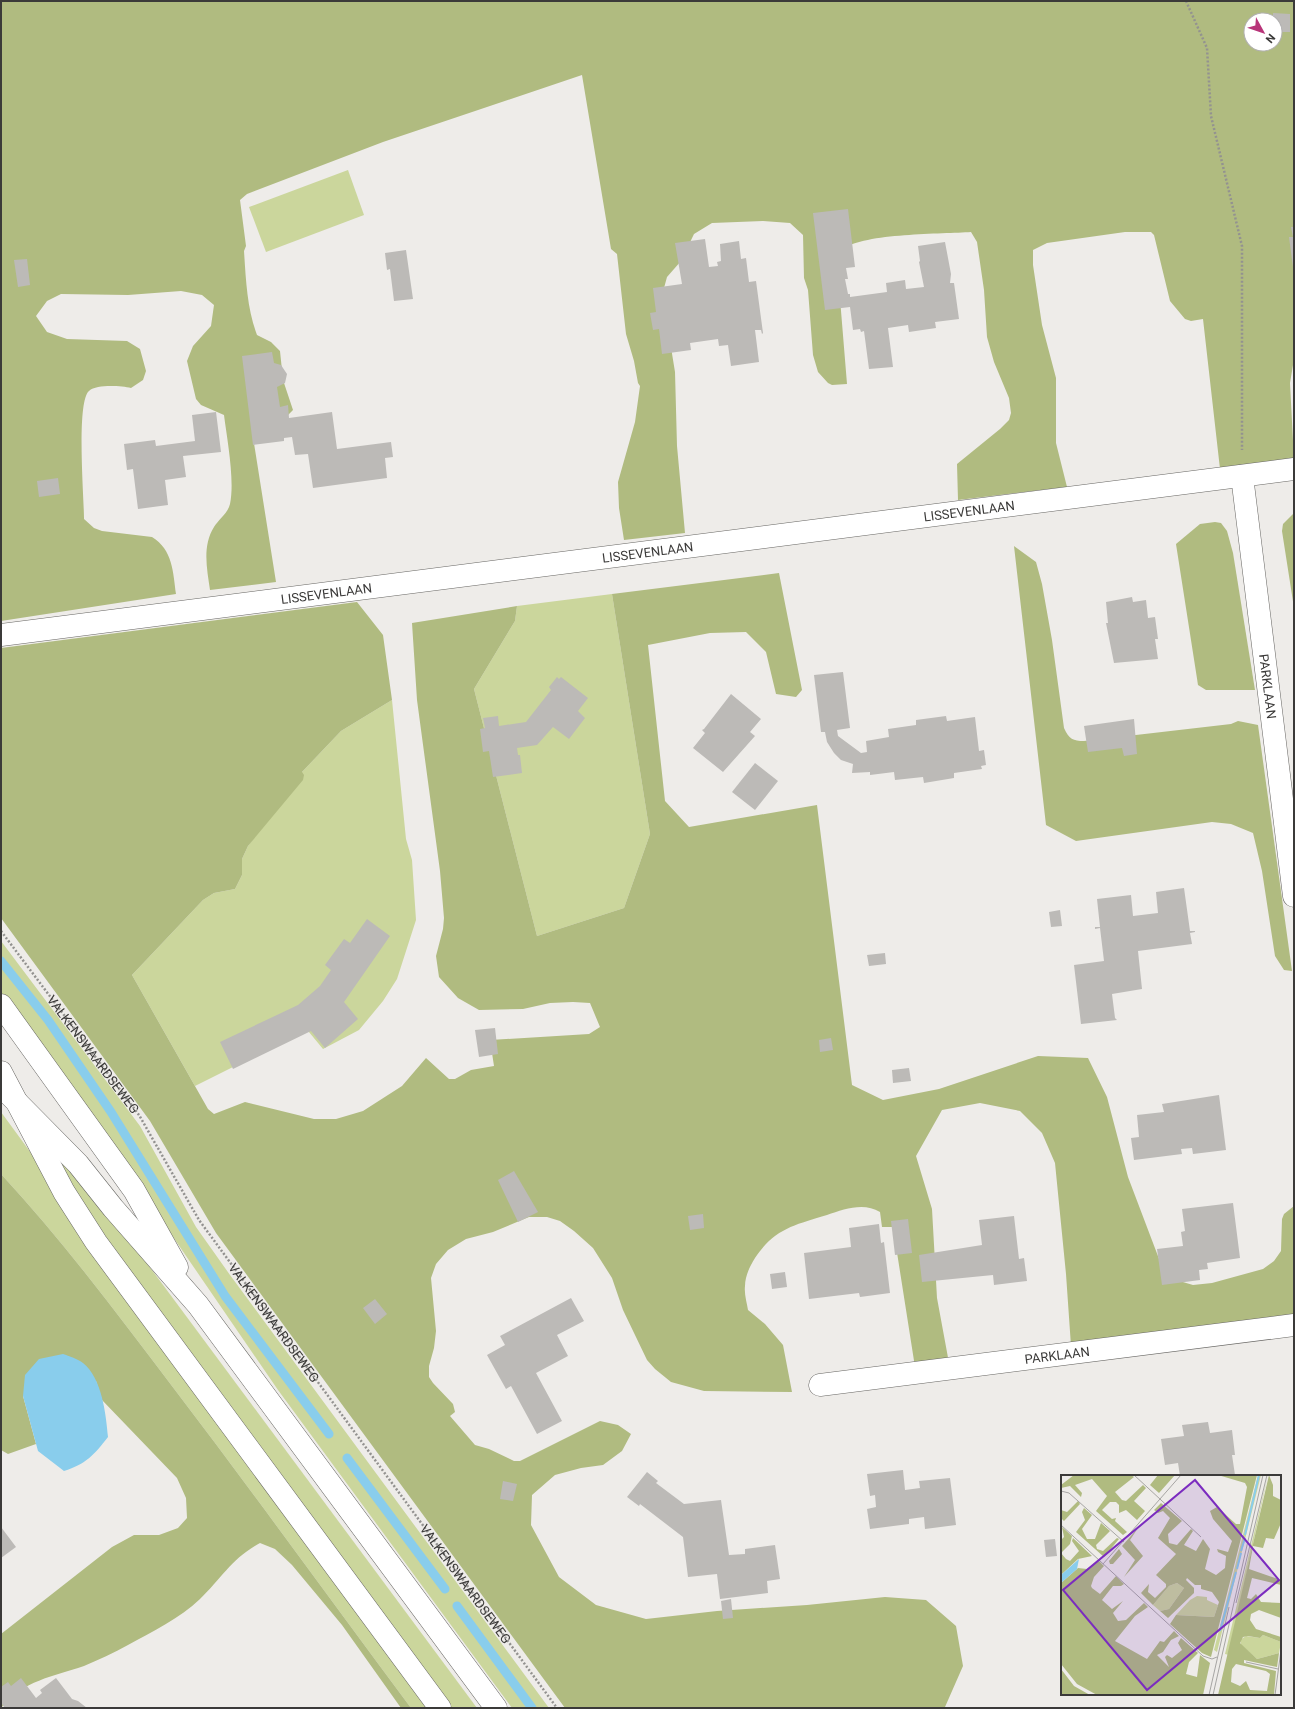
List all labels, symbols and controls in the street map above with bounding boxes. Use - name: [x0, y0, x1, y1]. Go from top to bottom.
- north arrow: [1243, 12, 1283, 52]
- text: N: [1263, 31, 1278, 45]
- street label: LISSEVENLAAN: [923, 497, 1015, 524]
- street label: LISSEVENLAAN: [601, 539, 694, 565]
- street label: LISSEVENLAAN: [280, 580, 373, 607]
- street label: PARKLAAN: [1257, 653, 1280, 720]
- street label: VALKENSWAARDSEWEG: [44, 992, 142, 1116]
- street label: VALKENSWAARDSEWEG: [226, 1260, 323, 1385]
- street label: PARKLAAN: [1024, 1343, 1090, 1367]
- inset map: [1061, 1475, 1281, 1695]
- street label: VALKENSWAARDSEWEG: [417, 1521, 514, 1646]

